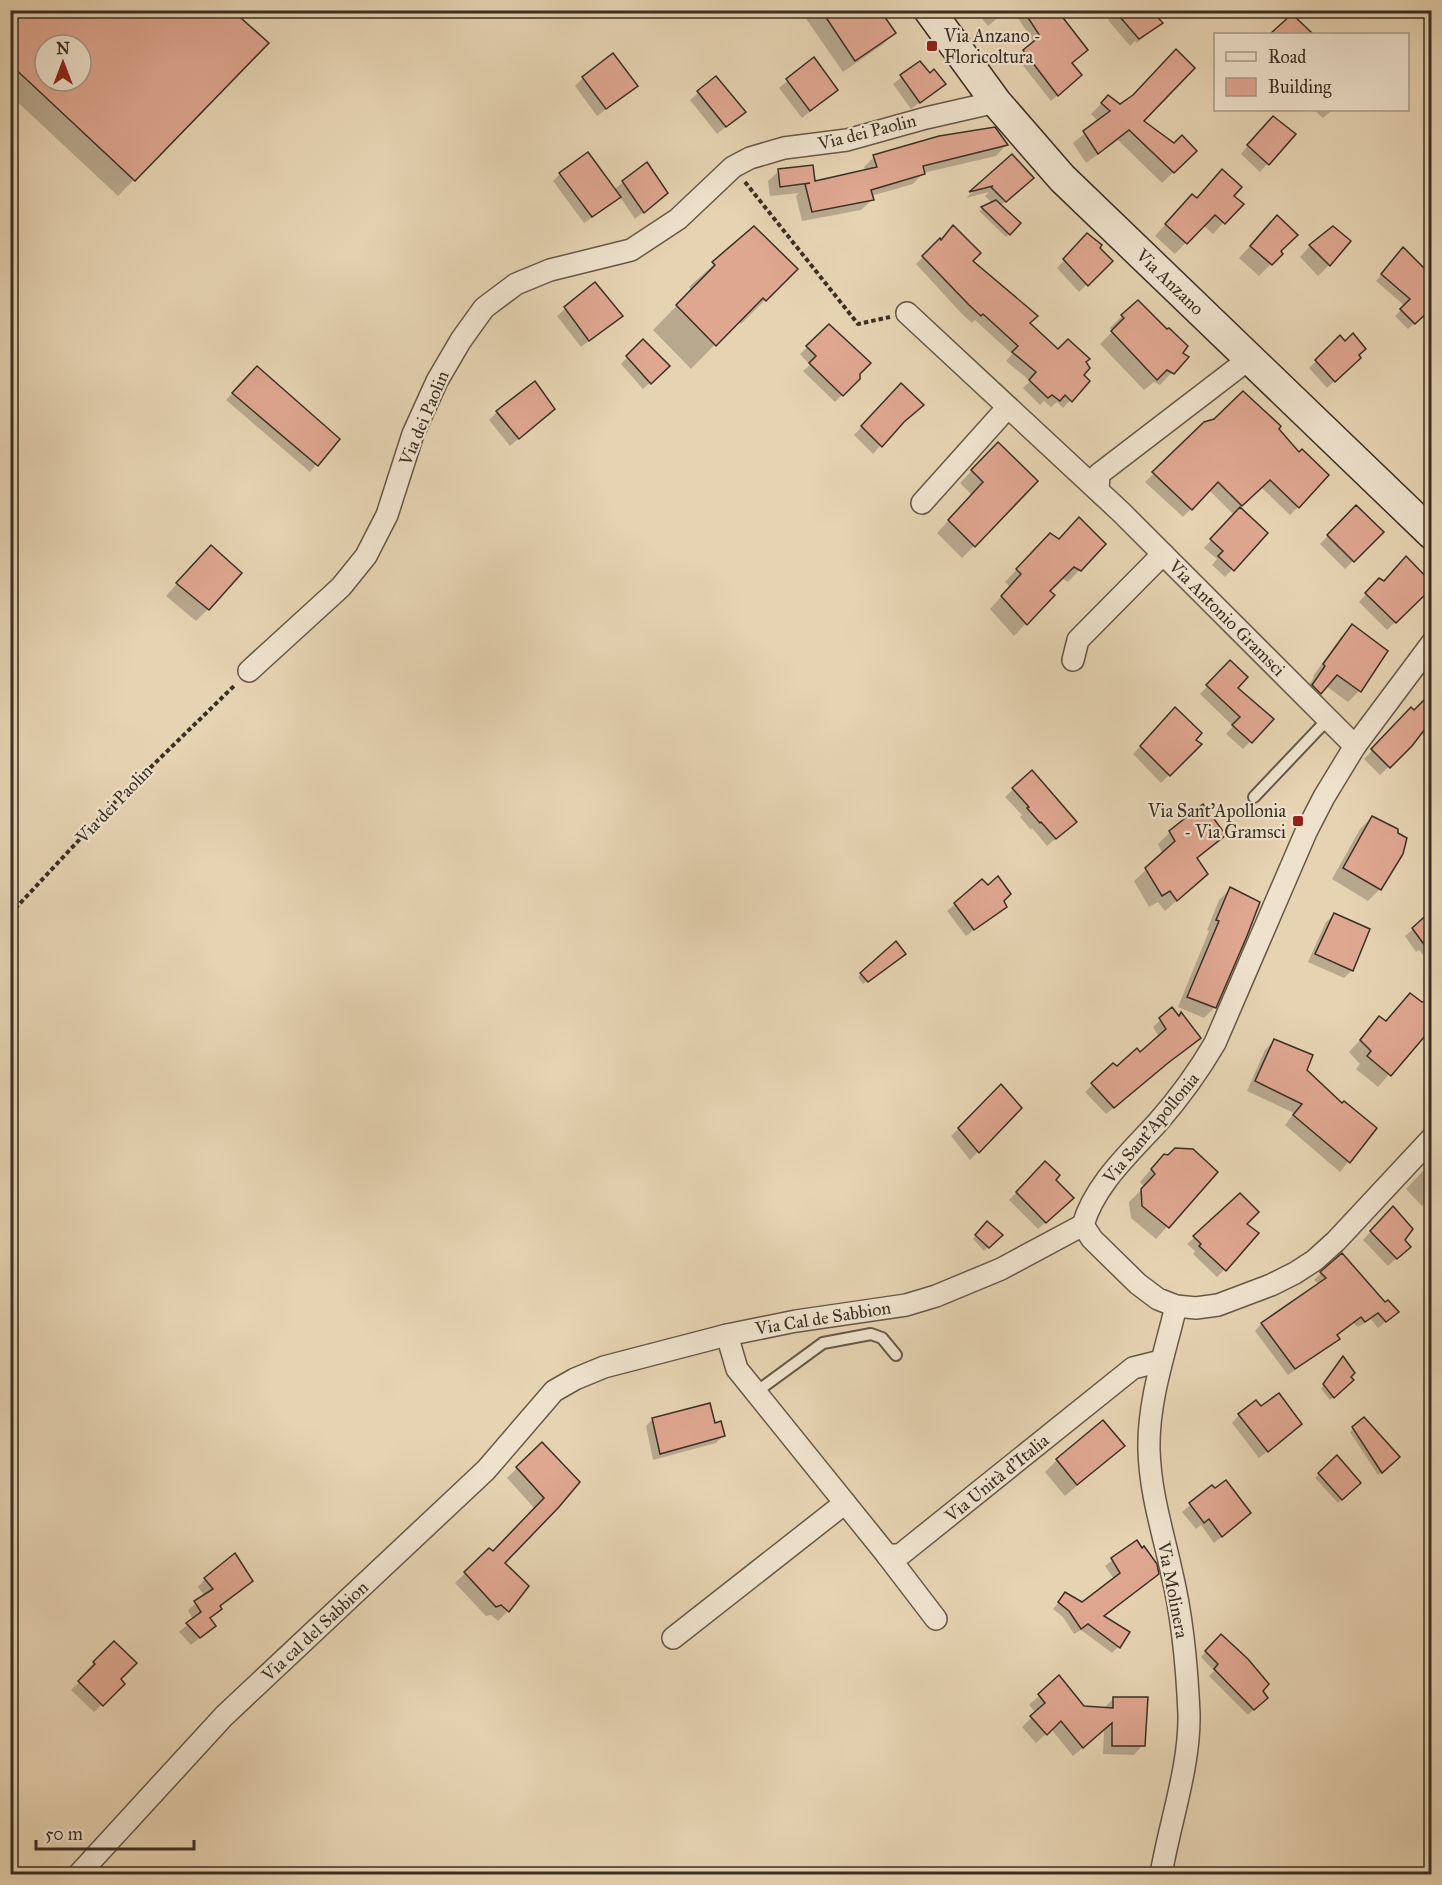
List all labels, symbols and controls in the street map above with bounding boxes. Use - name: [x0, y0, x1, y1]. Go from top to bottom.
- place label: Via Anzano - Floricoltura: [943, 25, 1041, 68]
- north arrow: [33, 33, 93, 93]
- legend: [1214, 33, 1409, 111]
- text: N: [56, 39, 70, 58]
- marker: Via Anzano - Floricoltura: [925, 39, 939, 53]
- text: Road: [1268, 46, 1306, 68]
- text: Building: [1268, 76, 1332, 99]
- street label: Via dei Paolin: [815, 109, 919, 155]
- street label: Via Anzano: [1131, 244, 1208, 320]
- street label: Via dei Paolin: [394, 367, 454, 470]
- street label: Via Antonio Gramsci: [1163, 554, 1290, 681]
- street label: Via dei Paolin: [70, 760, 157, 849]
- place label: Via Sant'Apollonia - Via Gramsci: [1147, 800, 1286, 843]
- marker: Via Sant'Apollonia - Via Gramsci: [1291, 814, 1305, 828]
- street label: Via Sant'Apollonia: [1098, 1068, 1204, 1189]
- street label: Via Cal de Sabbion: [753, 1296, 893, 1340]
- street label: Via Unità d'Italia: [940, 1429, 1054, 1527]
- street label: Via Molinera: [1153, 1539, 1193, 1640]
- street label: Via cal del Sabbion: [257, 1576, 373, 1687]
- scale bar: [36, 1813, 194, 1851]
- text: 50 m: [45, 1823, 83, 1845]

